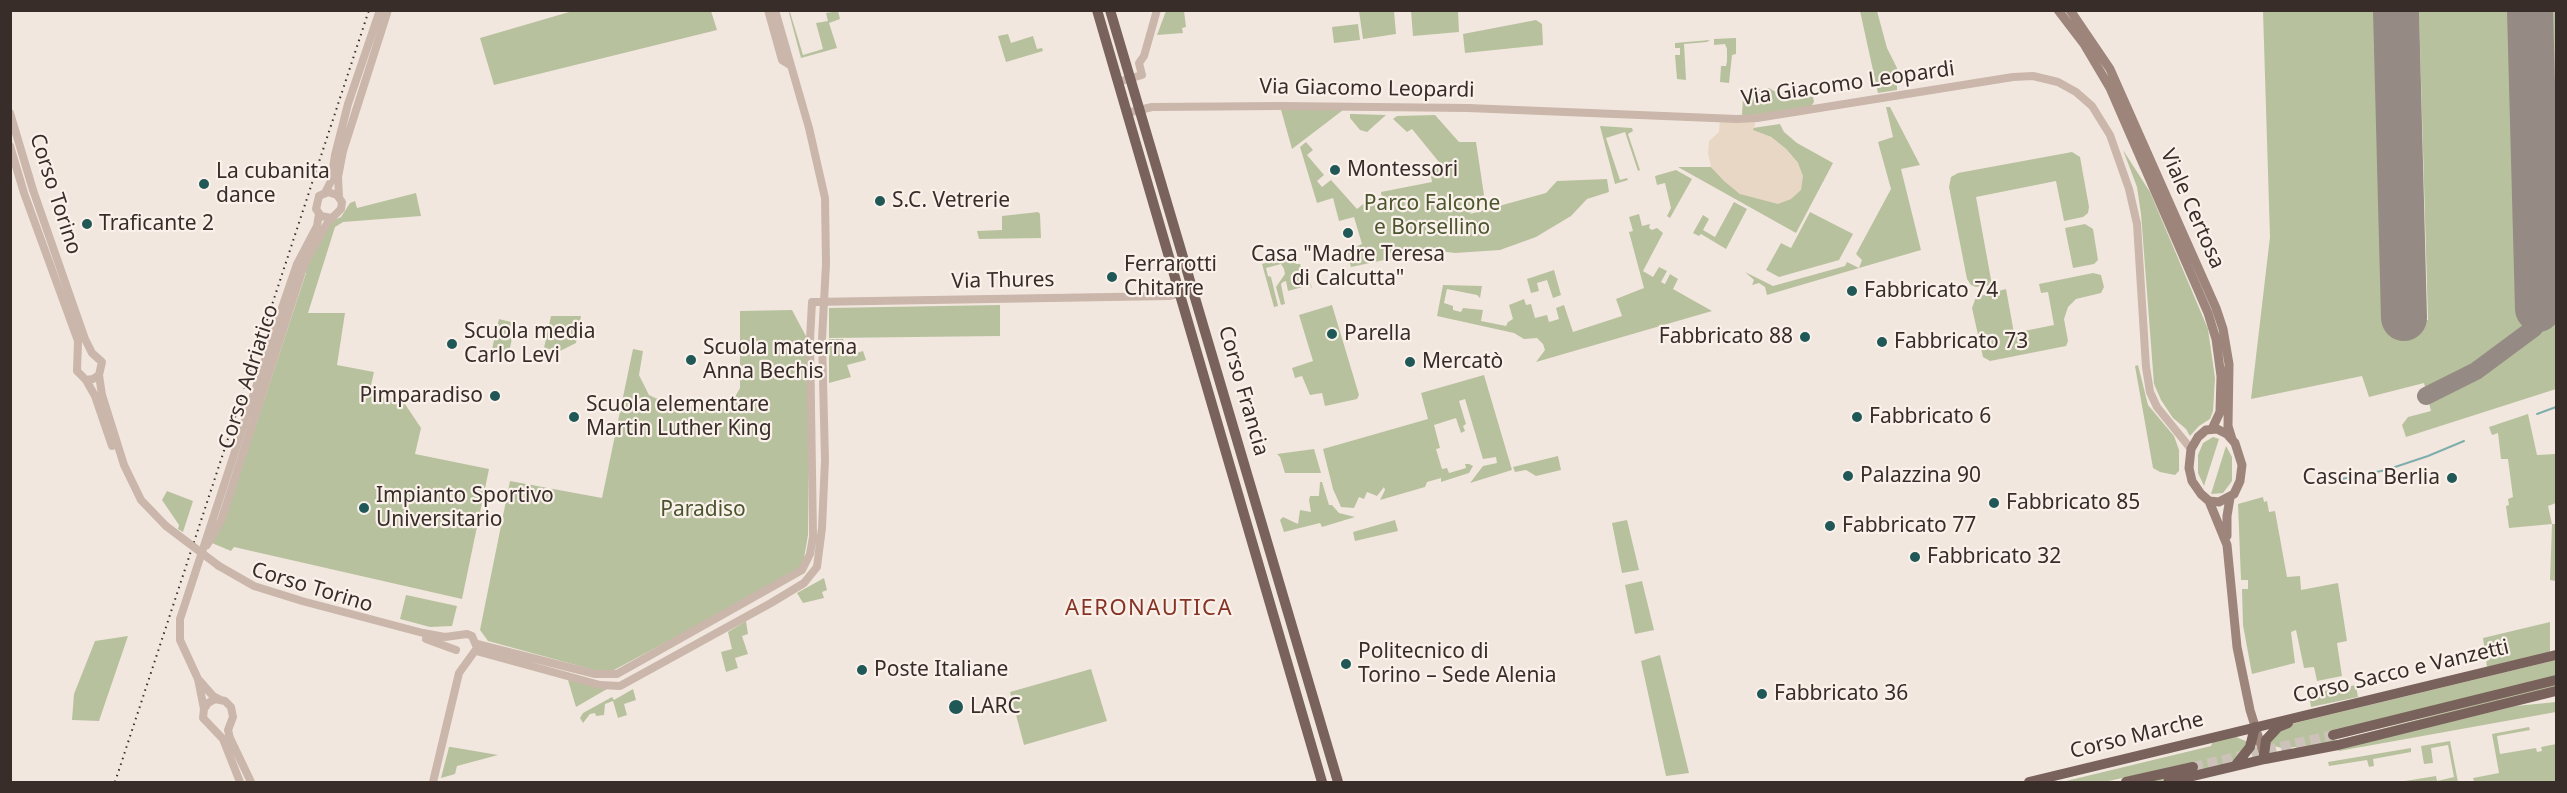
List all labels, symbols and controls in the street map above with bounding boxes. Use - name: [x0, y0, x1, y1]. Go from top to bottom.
- street label: Via Giacomo Leopardi: [1740, 57, 1956, 111]
- street label: Via Giacomo Leopardi: [1259, 75, 1475, 103]
- street label: Corso Torino: [24, 130, 86, 258]
- street label: Viale Certosa: [2154, 145, 2230, 273]
- place label: Montessori: [1347, 157, 1458, 183]
- place label: La cubanita dance: [216, 159, 330, 209]
- marker: Montessori: [1328, 163, 1342, 177]
- marker: La cubanita dance: [197, 177, 211, 191]
- place label: S.C. Vetrerie: [892, 188, 1010, 214]
- park label: Parco Falcone e Borsellino: [1364, 191, 1500, 241]
- marker: S.C. Vetrerie: [873, 194, 887, 208]
- place label: Traficante 2: [99, 211, 214, 237]
- marker: Traficante 2: [80, 217, 94, 231]
- marker: Casa "Madre Teresa di Calcutta": [1341, 226, 1355, 240]
- place label: Casa "Madre Teresa di Calcutta": [1251, 242, 1445, 292]
- place label: Ferrarotti Chitarre: [1124, 252, 1217, 302]
- street label: Via Thures: [951, 268, 1055, 294]
- marker: Ferrarotti Chitarre: [1105, 270, 1119, 284]
- place label: Fabbricato 74: [1864, 278, 1998, 304]
- marker: Fabbricato 74: [1845, 284, 1859, 298]
- street label: Corso Adriatico: [214, 301, 284, 453]
- place label: Scuola media Carlo Levi: [464, 319, 596, 369]
- place label: Parella: [1344, 321, 1411, 347]
- street label: Corso Francia: [1212, 323, 1274, 459]
- place label: Fabbricato 88: [1659, 324, 1793, 350]
- marker: Parella: [1325, 327, 1339, 341]
- place label: Fabbricato 73: [1894, 329, 2028, 355]
- marker: Fabbricato 88: [1798, 330, 1812, 344]
- place label: Scuola materna Anna Bechis: [703, 335, 857, 385]
- marker: Fabbricato 73: [1875, 335, 1889, 349]
- marker: Scuola media Carlo Levi: [445, 337, 459, 351]
- place label: Mercatò: [1422, 349, 1503, 375]
- marker: Scuola materna Anna Bechis: [684, 353, 698, 367]
- marker: Mercatò: [1403, 355, 1417, 369]
- place label: Pimparadiso: [359, 383, 483, 409]
- marker: Pimparadiso: [488, 389, 502, 403]
- place label: Scuola elementare Martin Luther King: [586, 392, 772, 442]
- place label: Fabbricato 6: [1869, 404, 1991, 430]
- marker: Scuola elementare Martin Luther King: [567, 410, 581, 424]
- marker: Fabbricato 6: [1850, 410, 1864, 424]
- place label: Palazzina 90: [1860, 463, 1981, 489]
- place label: Cascina Berlia: [2302, 465, 2440, 491]
- marker: Palazzina 90: [1841, 469, 1855, 483]
- marker: Cascina Berlia: [2445, 471, 2459, 485]
- place label: Impianto Sportivo Universitario: [376, 483, 554, 533]
- place label: Fabbricato 85: [2006, 490, 2140, 516]
- marker: Fabbricato 85: [1987, 496, 2001, 510]
- park label: Paradiso: [660, 497, 746, 523]
- marker: Impianto Sportivo Universitario: [357, 501, 371, 515]
- place label: Fabbricato 77: [1842, 513, 1976, 539]
- marker: Fabbricato 77: [1823, 519, 1837, 533]
- place label: Fabbricato 32: [1927, 544, 2061, 570]
- marker: Fabbricato 32: [1908, 550, 1922, 564]
- street label: Corso Torino: [248, 558, 376, 618]
- district label: AERONAUTICA: [1065, 596, 1233, 622]
- street label: Corso Sacco e Vanzetti: [2290, 635, 2512, 709]
- place label: Politecnico di Torino – Sede Alenia: [1358, 639, 1557, 689]
- place label: Poste Italiane: [874, 657, 1008, 683]
- marker: Politecnico di Torino – Sede Alenia: [1339, 657, 1353, 671]
- marker: Poste Italiane: [855, 663, 869, 677]
- place label: Fabbricato 36: [1774, 681, 1908, 707]
- marker: Fabbricato 36: [1755, 687, 1769, 701]
- place label: LARC: [970, 694, 1021, 720]
- marker: LARC: [947, 698, 965, 716]
- street label: Corso Marche: [2068, 707, 2206, 765]

